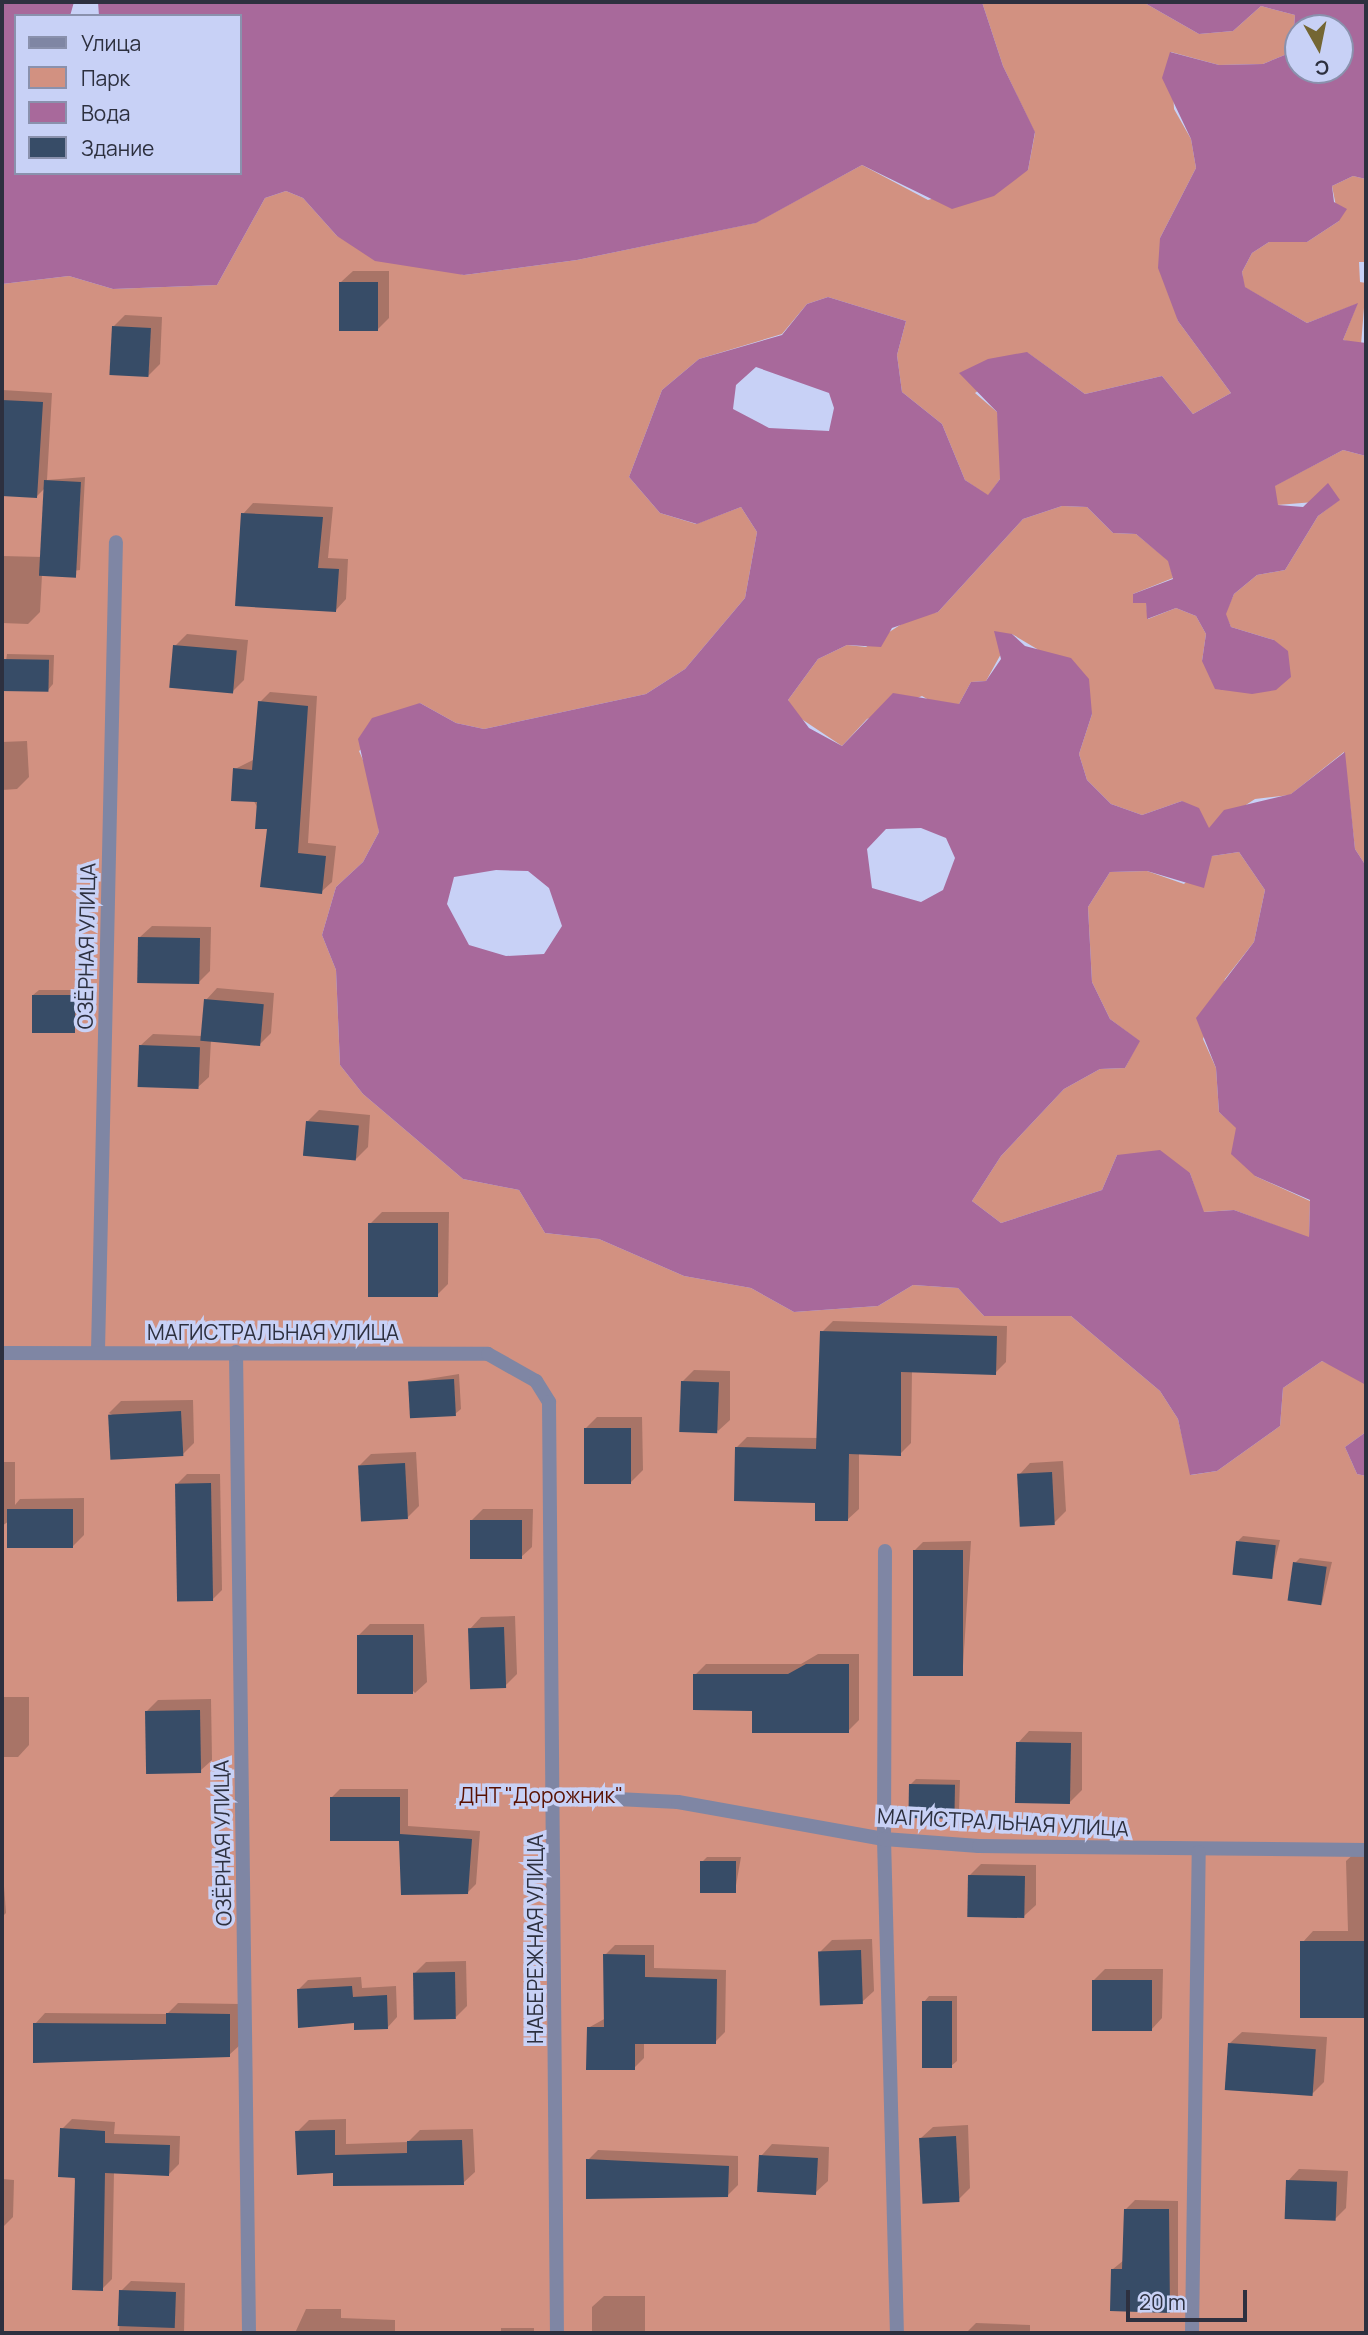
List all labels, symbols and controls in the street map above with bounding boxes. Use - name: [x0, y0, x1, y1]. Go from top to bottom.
- legend: [14, 14, 242, 175]
- north arrow: [1284, 14, 1354, 84]
- text: Улица: [81, 29, 141, 57]
- text: С: [1313, 54, 1331, 82]
- text: Парк: [81, 64, 130, 92]
- text: Вода: [81, 99, 131, 127]
- text: Здание: [81, 134, 154, 162]
- street label: ОЗЁРНАЯ УЛИЦА: [72, 863, 100, 1029]
- street label: МАГИСТРАЛЬНАЯ УЛИЦА: [147, 1319, 399, 1345]
- street label: ОЗЁРНАЯ УЛИЦА: [208, 1760, 236, 1926]
- park label: ДНТ "Дорожник": [458, 1782, 624, 1808]
- street label: МАГИСТРАЛЬНАЯ УЛИЦА: [876, 1803, 1130, 1841]
- street label: НАБЕРЕЖНАЯ УЛИЦА: [522, 1834, 548, 2044]
- scale bar: [1130, 2276, 1251, 2320]
- text: 20 m: [1139, 2288, 1186, 2316]

